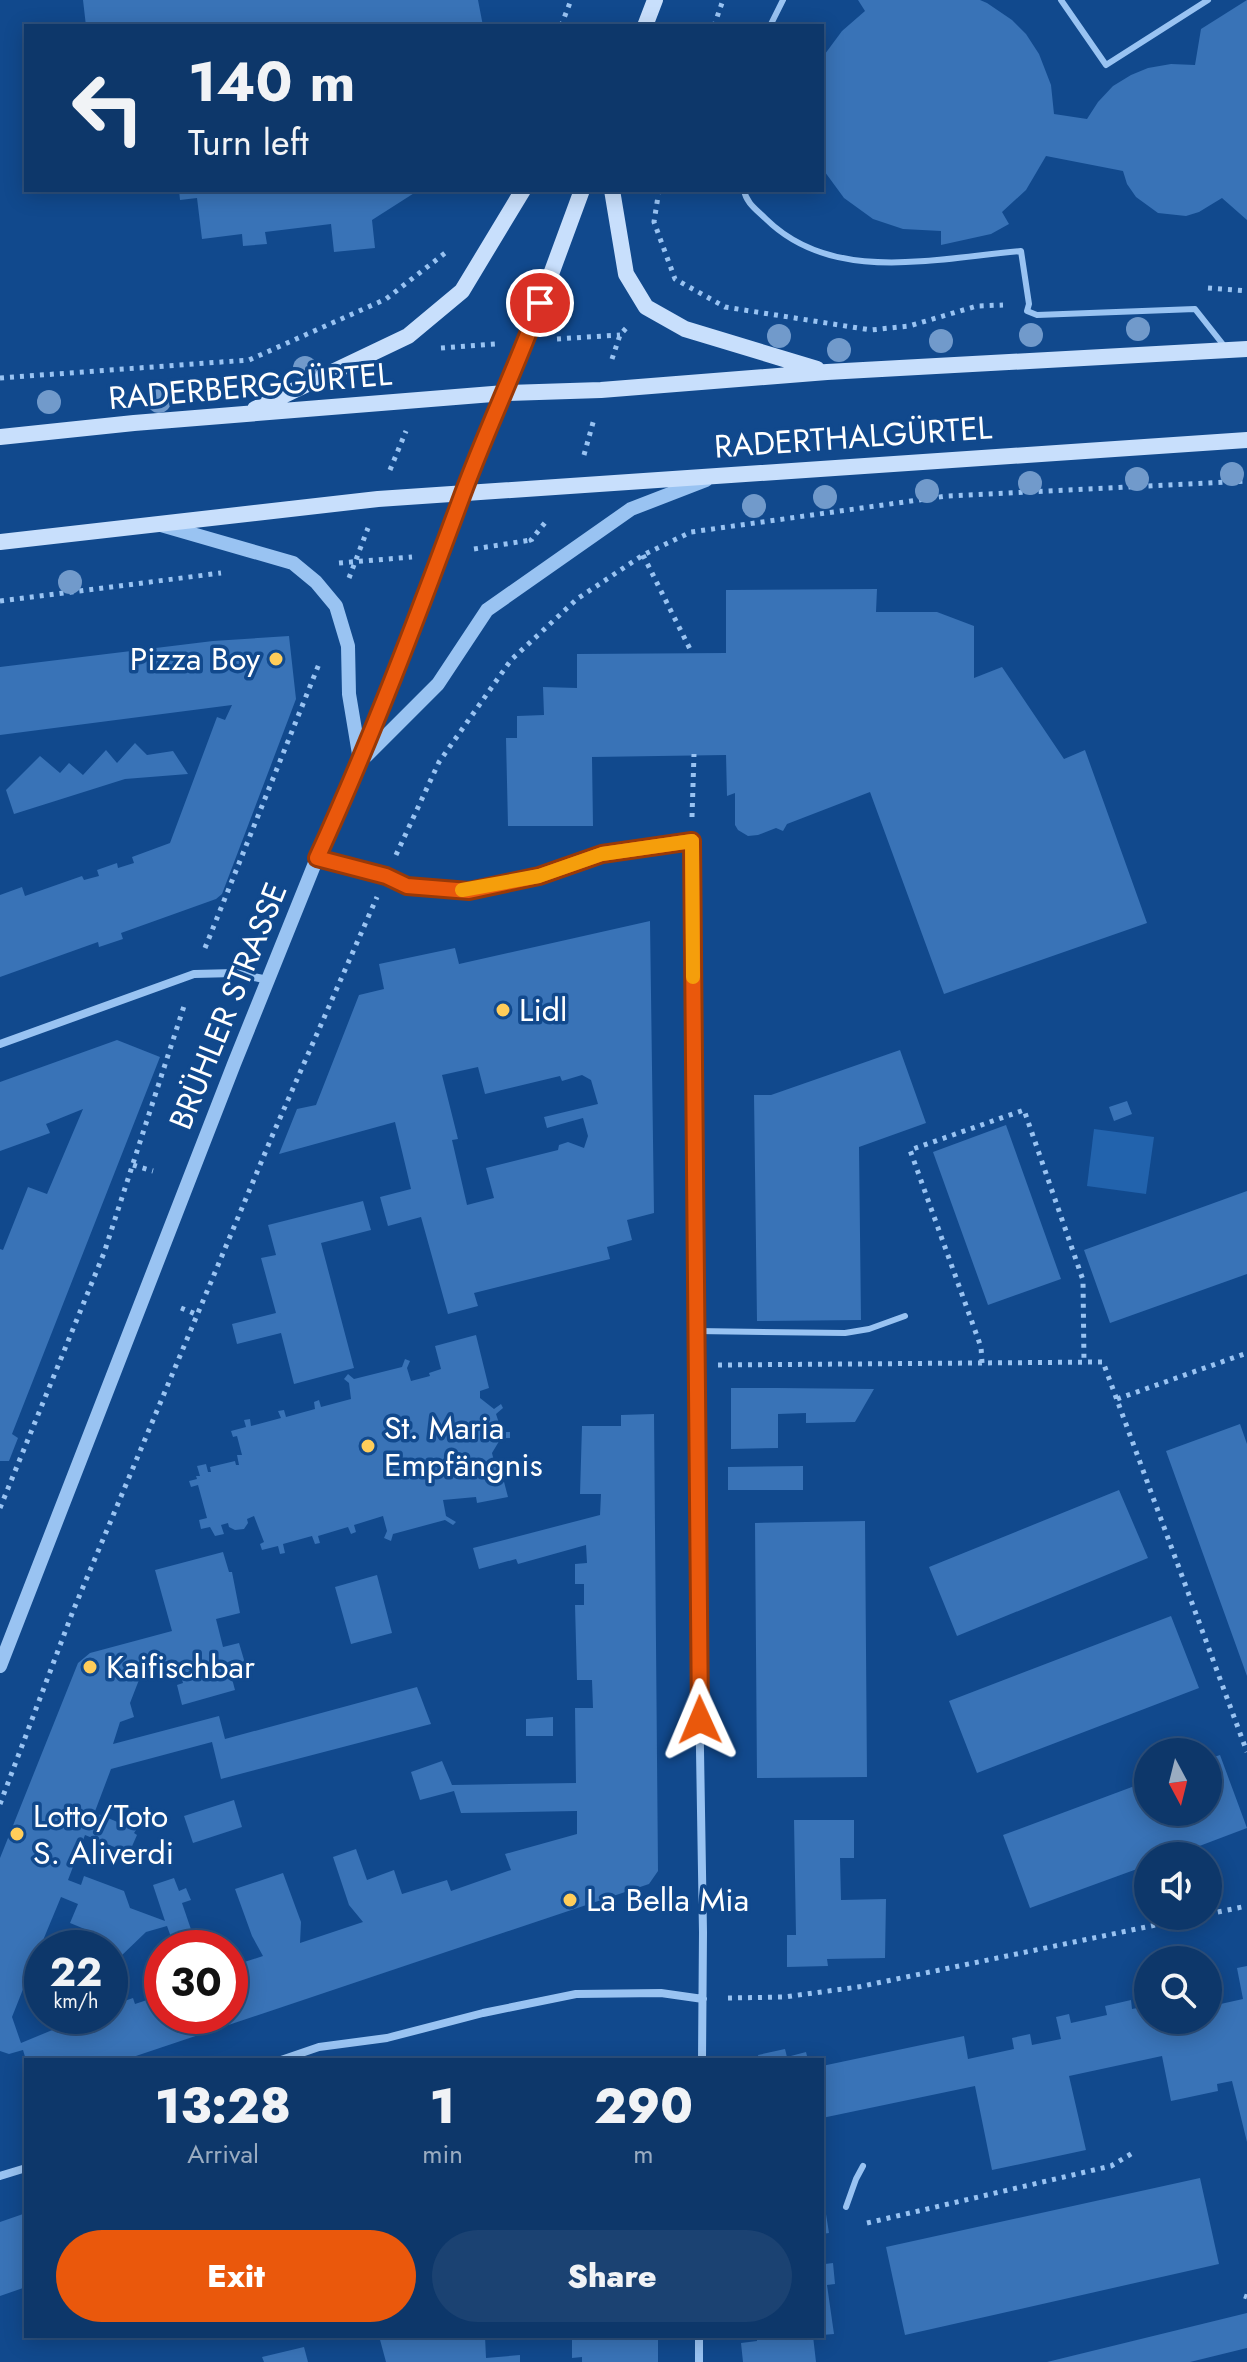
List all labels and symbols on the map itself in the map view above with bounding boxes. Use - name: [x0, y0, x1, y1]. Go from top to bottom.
- pin: [506, 269, 574, 337]
- street label: RADERBERGGÜRTEL: [106, 351, 394, 421]
- street label: RADERTHALGÜRTEL: [713, 404, 994, 470]
- place label: Pizza Boy: [130, 636, 261, 682]
- marker: Pizza Boy: [267, 650, 285, 668]
- street label: BRÜHLER STRASSE: [158, 876, 298, 1136]
- place label: Lidl: [519, 987, 567, 1033]
- marker: Lidl: [494, 1001, 512, 1019]
- place label: St. Maria Empfängnis: [384, 1405, 543, 1488]
- marker: St. Maria Empfängnis: [359, 1437, 377, 1455]
- place label: Kaifischbar: [106, 1644, 255, 1690]
- marker: Kaifischbar: [81, 1658, 99, 1676]
- position arrow: [658, 1678, 742, 1762]
- north arrow: [1134, 1738, 1222, 1826]
- place label: Lotto/Toto S. Aliverdi: [33, 1793, 174, 1876]
- marker: Lotto/Toto S. Aliverdi: [8, 1825, 26, 1843]
- place label: La Bella Mia: [586, 1877, 749, 1923]
- marker: La Bella Mia: [561, 1891, 579, 1909]
- speed limit sign: 30: [144, 1930, 248, 2034]

